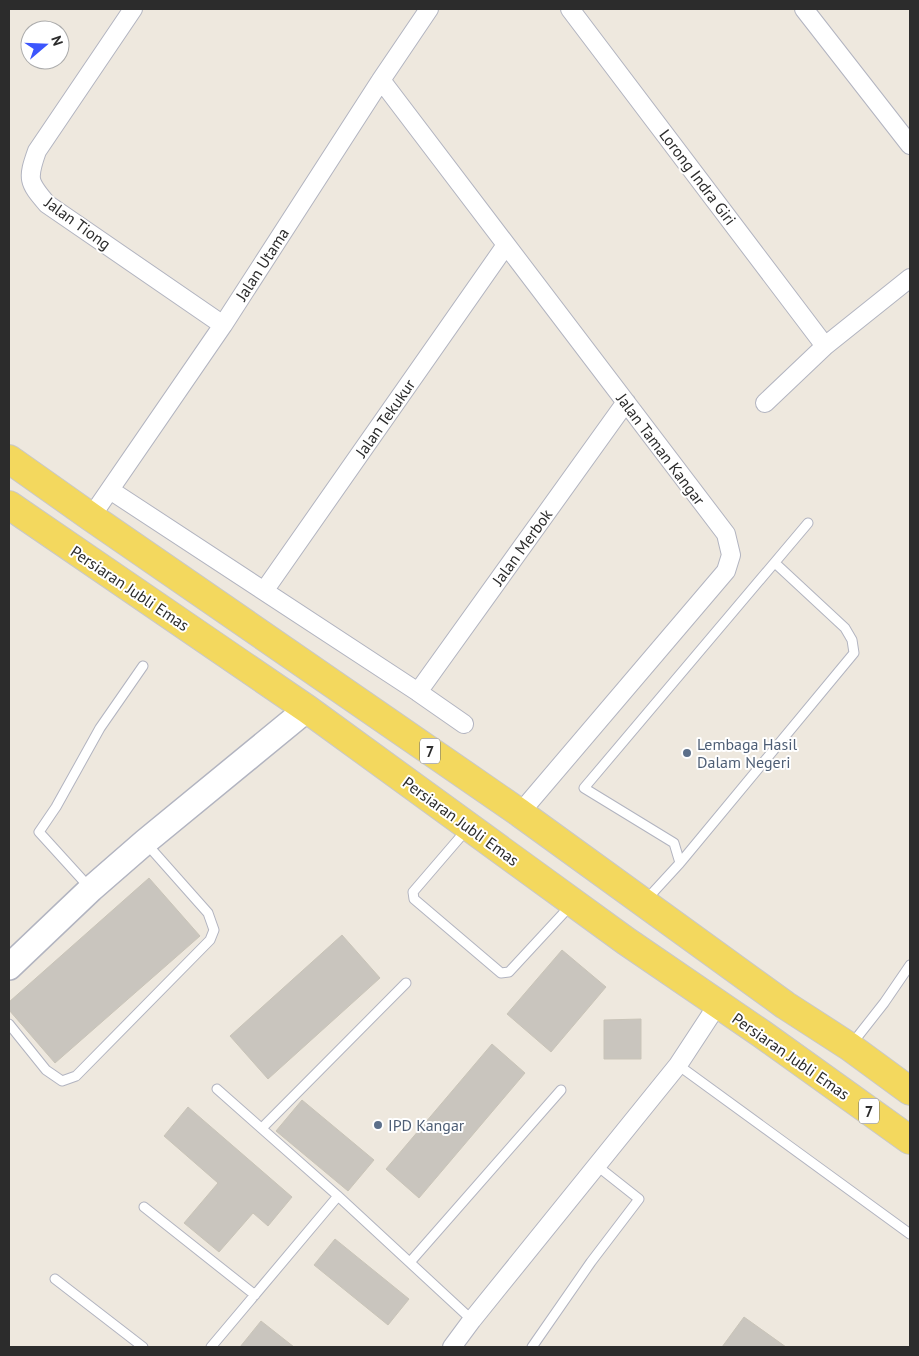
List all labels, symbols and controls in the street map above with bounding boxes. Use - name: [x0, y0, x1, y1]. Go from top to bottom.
- north arrow: [20, 20, 70, 70]
- text: N: [47, 33, 67, 48]
- street label: Lorong Indra Giri: [655, 125, 741, 229]
- street label: Jalan Tiong: [40, 192, 115, 254]
- street label: Jalan Utama: [230, 224, 293, 305]
- street label: Jalan Tekukur: [350, 375, 420, 462]
- street label: Jalan Taman Kangar: [612, 388, 710, 509]
- street label: Jalan Merbok: [487, 505, 557, 590]
- street label: Persiaran Jubli Emas: [67, 541, 193, 635]
- place label: Lembaga Hasil Dalam Negeri: [697, 734, 798, 772]
- road number: 7: [420, 738, 440, 764]
- marker: Lembaga Hasil Dalam Negeri: [681, 747, 693, 759]
- street label: Persiaran Jubli Emas: [399, 772, 523, 870]
- street label: Persiaran Jubli Emas: [728, 1008, 854, 1104]
- road number: 7: [859, 1098, 879, 1124]
- place label: IPD Kangar: [388, 1115, 465, 1135]
- marker: IPD Kangar: [372, 1119, 384, 1131]

